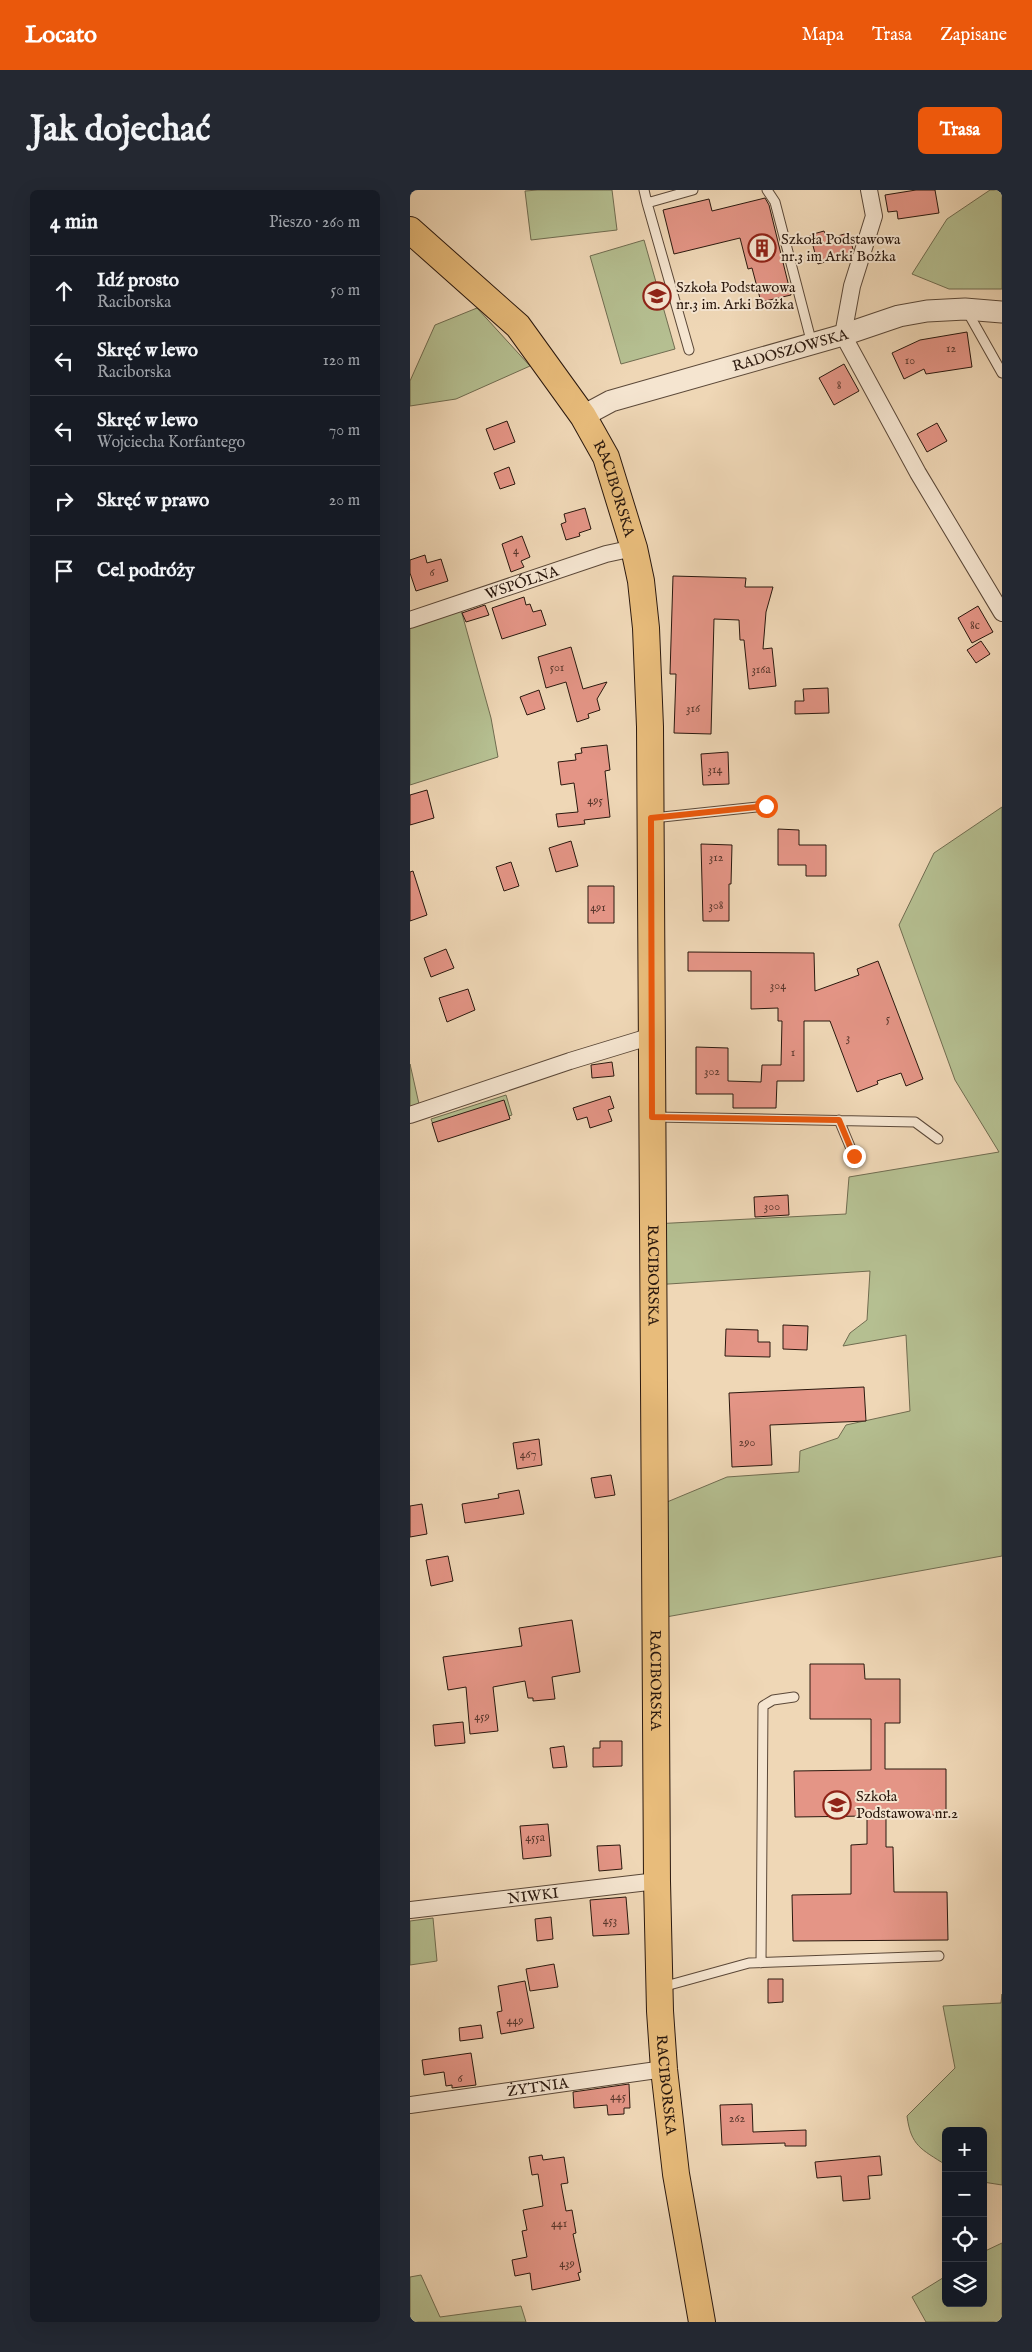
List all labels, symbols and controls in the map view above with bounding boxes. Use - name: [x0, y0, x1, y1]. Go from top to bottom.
- text: Locato: [25, 20, 97, 51]
- text: Mapa: [802, 24, 844, 47]
- text: Trasa: [872, 24, 912, 47]
- text: Zapisane: [940, 24, 1007, 47]
- button: Trasa: [918, 107, 1002, 154]
- text: Jak dojechać: [30, 108, 210, 153]
- text: 4 min: [50, 209, 98, 236]
- text: Pieszo · 260 m: [269, 213, 360, 233]
- place label: Szkoła Podstawowa nr.3 im Arki Bożka: [781, 230, 901, 266]
- building icon: Szkoła Podstawowa nr.3 im Arki Bożka: [747, 233, 777, 263]
- text: Idź prosto: [97, 269, 179, 293]
- icon: ahead: [50, 277, 78, 305]
- place label: Szkoła Podstawowa nr.3 im. Arki Bożka: [676, 278, 796, 314]
- text: 50 m: [331, 281, 360, 301]
- school or university icon: Szkoła Podstawowa nr.3 im. Arki Bożka: [642, 281, 672, 311]
- text: Raciborska: [97, 293, 171, 313]
- street label: RADOSZOWSKA: [730, 324, 851, 376]
- text: Skręć w lewo: [97, 339, 198, 363]
- house number: 12: [946, 341, 956, 356]
- icon: left: [50, 347, 78, 375]
- text: 120 m: [323, 351, 360, 371]
- house number: 10: [905, 353, 915, 368]
- text: Raciborska: [97, 363, 171, 383]
- house number: 8: [837, 378, 842, 393]
- text: Skręć w lewo: [97, 409, 198, 433]
- icon: left: [50, 417, 78, 445]
- text: 70 m: [329, 421, 360, 441]
- text: Wojciecha Korfantego: [97, 433, 245, 453]
- street label: RACIBORSKA: [589, 437, 640, 540]
- icon: right: [50, 487, 78, 515]
- text: Skręć w prawo: [97, 489, 209, 513]
- text: 20 m: [329, 491, 360, 511]
- house number: 4: [513, 543, 519, 558]
- icon: arrive: [50, 557, 78, 585]
- text: Cel podróży: [97, 559, 195, 583]
- street label: WSPÓLNA: [483, 561, 562, 604]
- house number: 6: [429, 565, 435, 580]
- house number: 8c: [970, 618, 980, 633]
- house number: 501: [550, 660, 564, 675]
- house number: 316a: [751, 662, 771, 677]
- house number: 316: [686, 701, 701, 716]
- house number: 314: [708, 762, 723, 777]
- house number: 495: [587, 793, 603, 808]
- route start: [755, 795, 778, 818]
- house number: 312: [709, 850, 724, 865]
- house number: 308: [708, 898, 724, 913]
- house number: 491: [590, 900, 606, 915]
- house number: 304: [770, 978, 786, 993]
- house number: 5: [886, 1011, 891, 1026]
- house number: 3: [846, 1030, 850, 1045]
- house number: 1: [791, 1045, 795, 1060]
- house number: 302: [704, 1064, 720, 1079]
- route end: [843, 1145, 866, 1168]
- house number: 300: [764, 1199, 780, 1214]
- street label: RACIBORSKA: [644, 1225, 663, 1326]
- house number: 290: [739, 1435, 755, 1450]
- house number: 467: [520, 1447, 536, 1462]
- street label: RACIBORSKA: [646, 1630, 666, 1731]
- house number: 459: [474, 1709, 490, 1724]
- place label: Szkoła Podstawowa nr.2: [856, 1787, 958, 1823]
- school or university icon: Szkoła Podstawowa nr.2: [822, 1790, 852, 1820]
- house number: 455a: [525, 1830, 546, 1845]
- street label: NIWKI: [507, 1883, 560, 1908]
- house number: 453: [603, 1913, 617, 1928]
- house number: 449: [506, 2013, 524, 2028]
- street label: RACIBORSKA: [652, 2034, 681, 2137]
- house number: 6: [457, 2071, 463, 2086]
- street label: ŻYTNIA: [506, 2073, 571, 2101]
- house number: 445: [610, 2089, 627, 2104]
- house number: 262: [729, 2111, 746, 2126]
- map controls: [942, 2127, 987, 2307]
- button: +: [942, 2127, 987, 2172]
- button: −: [942, 2172, 987, 2217]
- house number: 441: [551, 2216, 567, 2231]
- button: locate: [942, 2217, 987, 2262]
- house number: 439: [559, 2256, 575, 2271]
- button: layers: [942, 2262, 987, 2307]

